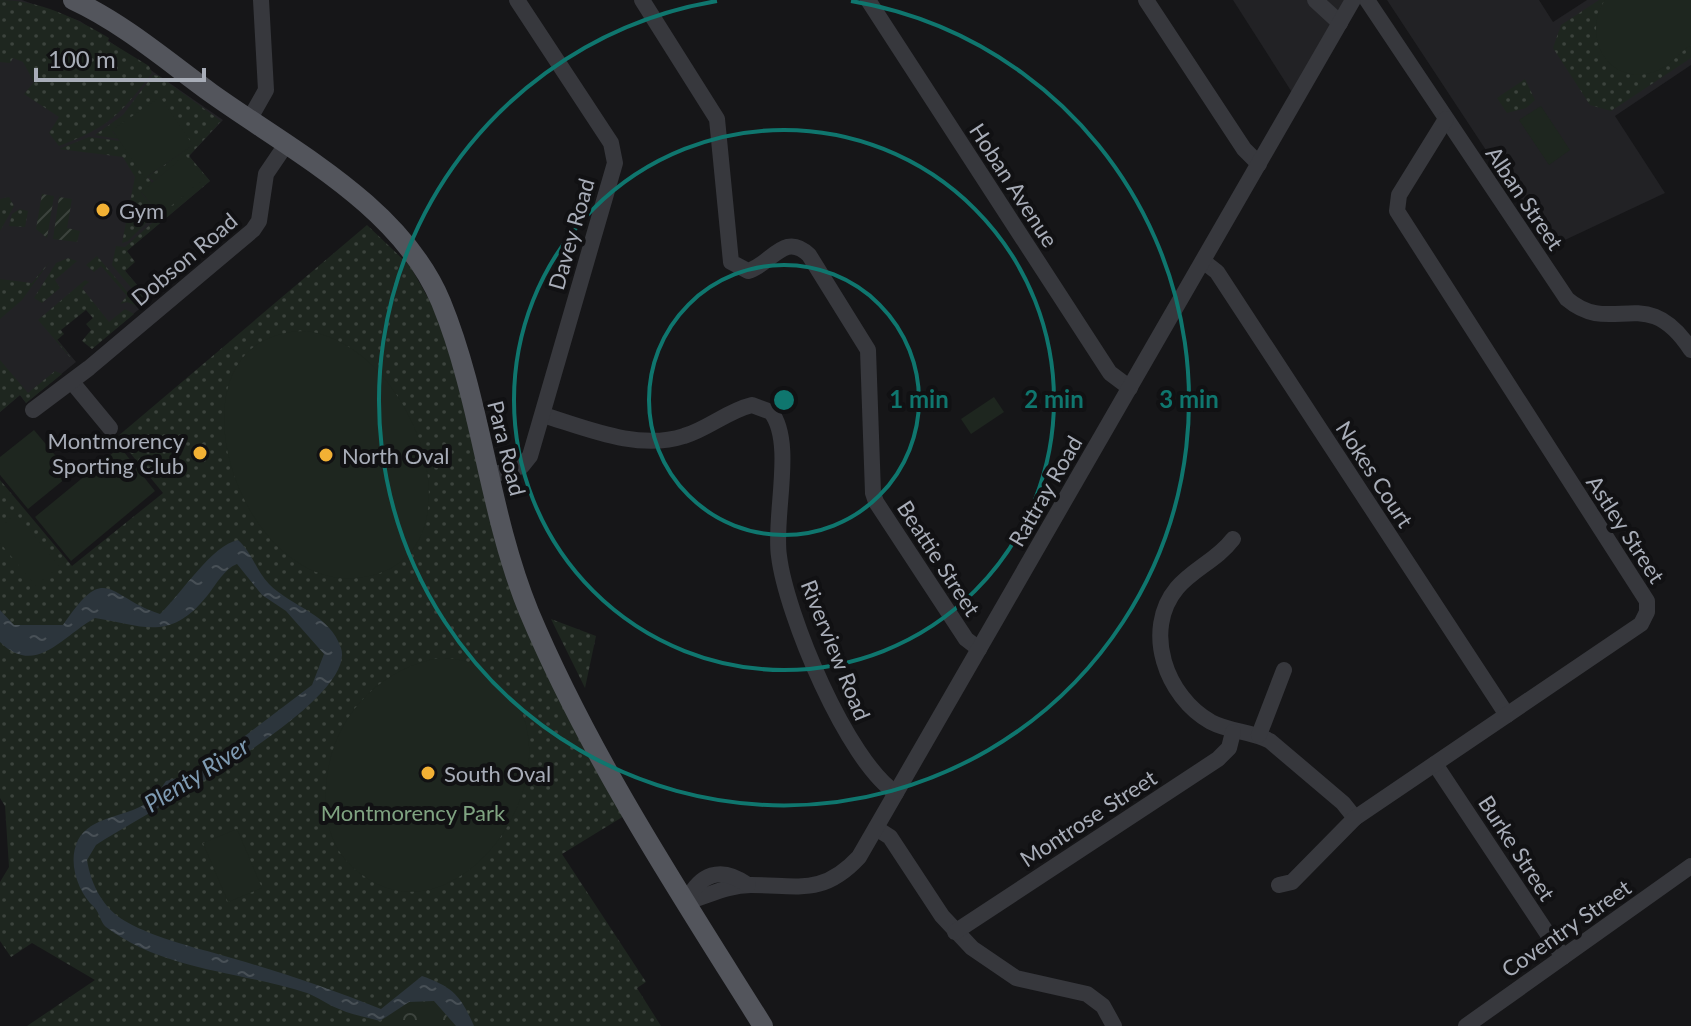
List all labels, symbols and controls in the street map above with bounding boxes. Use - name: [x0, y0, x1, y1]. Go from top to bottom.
- scale bar: [36, 32, 204, 82]
- text: 100 m: [48, 44, 116, 73]
- street label: Hoban Avenue: [964, 118, 1064, 252]
- street label: Alban Street: [1480, 141, 1570, 255]
- street label: Davey Road: [542, 175, 600, 293]
- place label: Gym: [119, 197, 164, 224]
- marker: Gym: [94, 201, 112, 219]
- street label: Dobson Road: [125, 207, 243, 311]
- text: 1 min: [889, 384, 949, 413]
- text: 2 min: [1024, 384, 1084, 413]
- text: 3 min: [1159, 384, 1219, 413]
- centre of rings: [770, 386, 798, 414]
- street label: Para Road: [482, 398, 532, 498]
- street label: Nokes Court: [1331, 416, 1419, 532]
- place label: Montmorency Sporting Club: [48, 427, 185, 479]
- street label: Rattray Road: [1003, 431, 1087, 551]
- place label: North Oval: [342, 442, 450, 469]
- marker: Montmorency Sporting Club: [191, 444, 209, 462]
- marker: North Oval: [317, 446, 335, 464]
- street label: Astley Street: [1581, 470, 1671, 588]
- street label: Beattie Street: [892, 495, 986, 621]
- street label: Riverview Road: [796, 576, 876, 724]
- water label: Plenty River: [138, 730, 254, 818]
- place label: South Oval: [444, 760, 551, 787]
- marker: South Oval: [419, 764, 437, 782]
- street label: Montrose Street: [1015, 764, 1161, 872]
- street label: Burke Street: [1473, 790, 1561, 906]
- park label: Montmorency Park: [321, 799, 506, 826]
- street label: Coventry Street: [1496, 873, 1636, 983]

